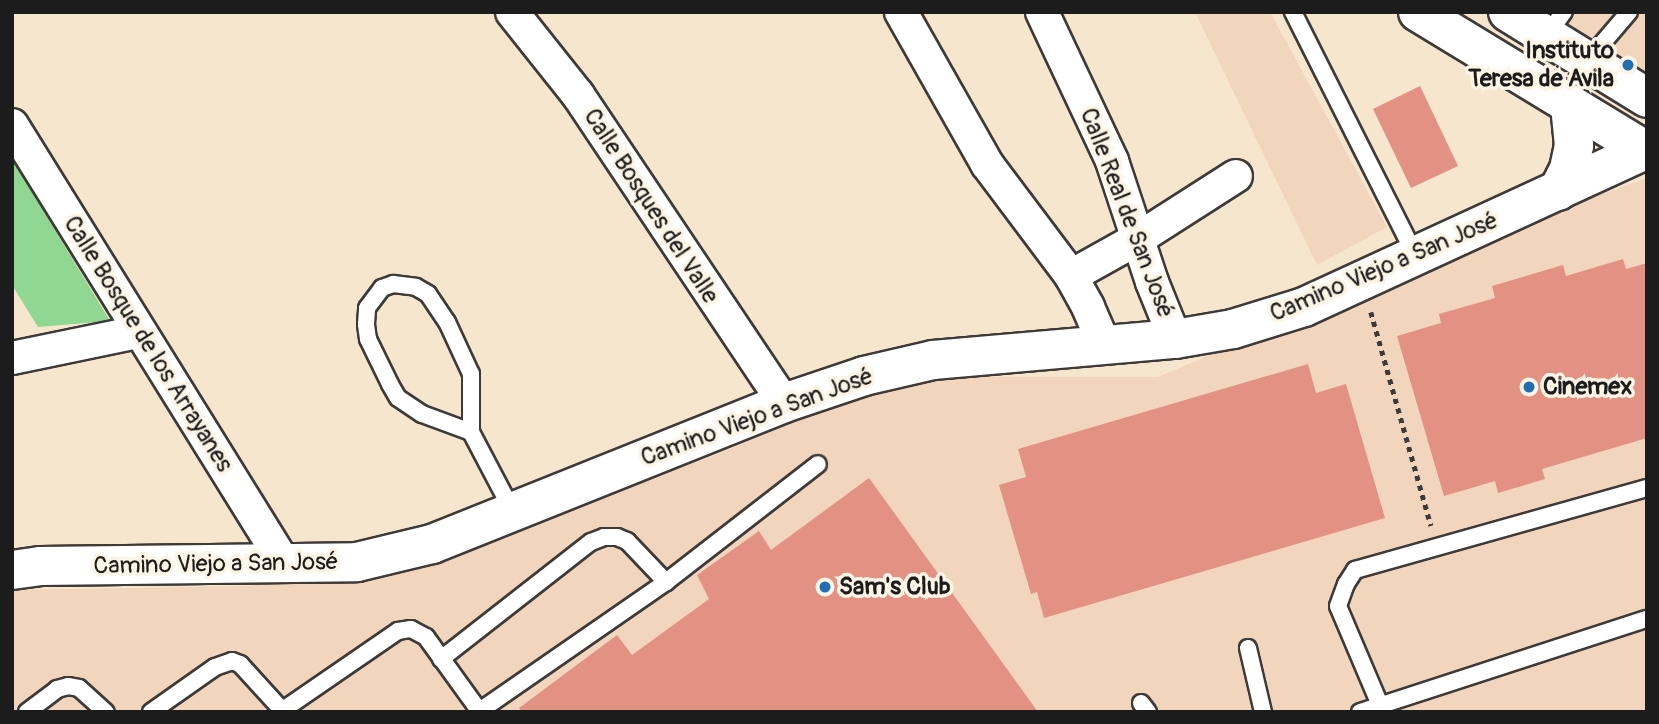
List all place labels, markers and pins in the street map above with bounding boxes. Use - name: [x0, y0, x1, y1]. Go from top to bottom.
- place label: Instituto Teresa de Avila: [1468, 37, 1614, 93]
- marker: Instituto Teresa de Avila: [1620, 57, 1636, 73]
- place label: Cinemex: [1543, 373, 1632, 401]
- marker: Cinemex: [1521, 379, 1537, 395]
- place label: Sam's Club: [839, 573, 951, 601]
- marker: Sam's Club: [817, 579, 833, 595]

